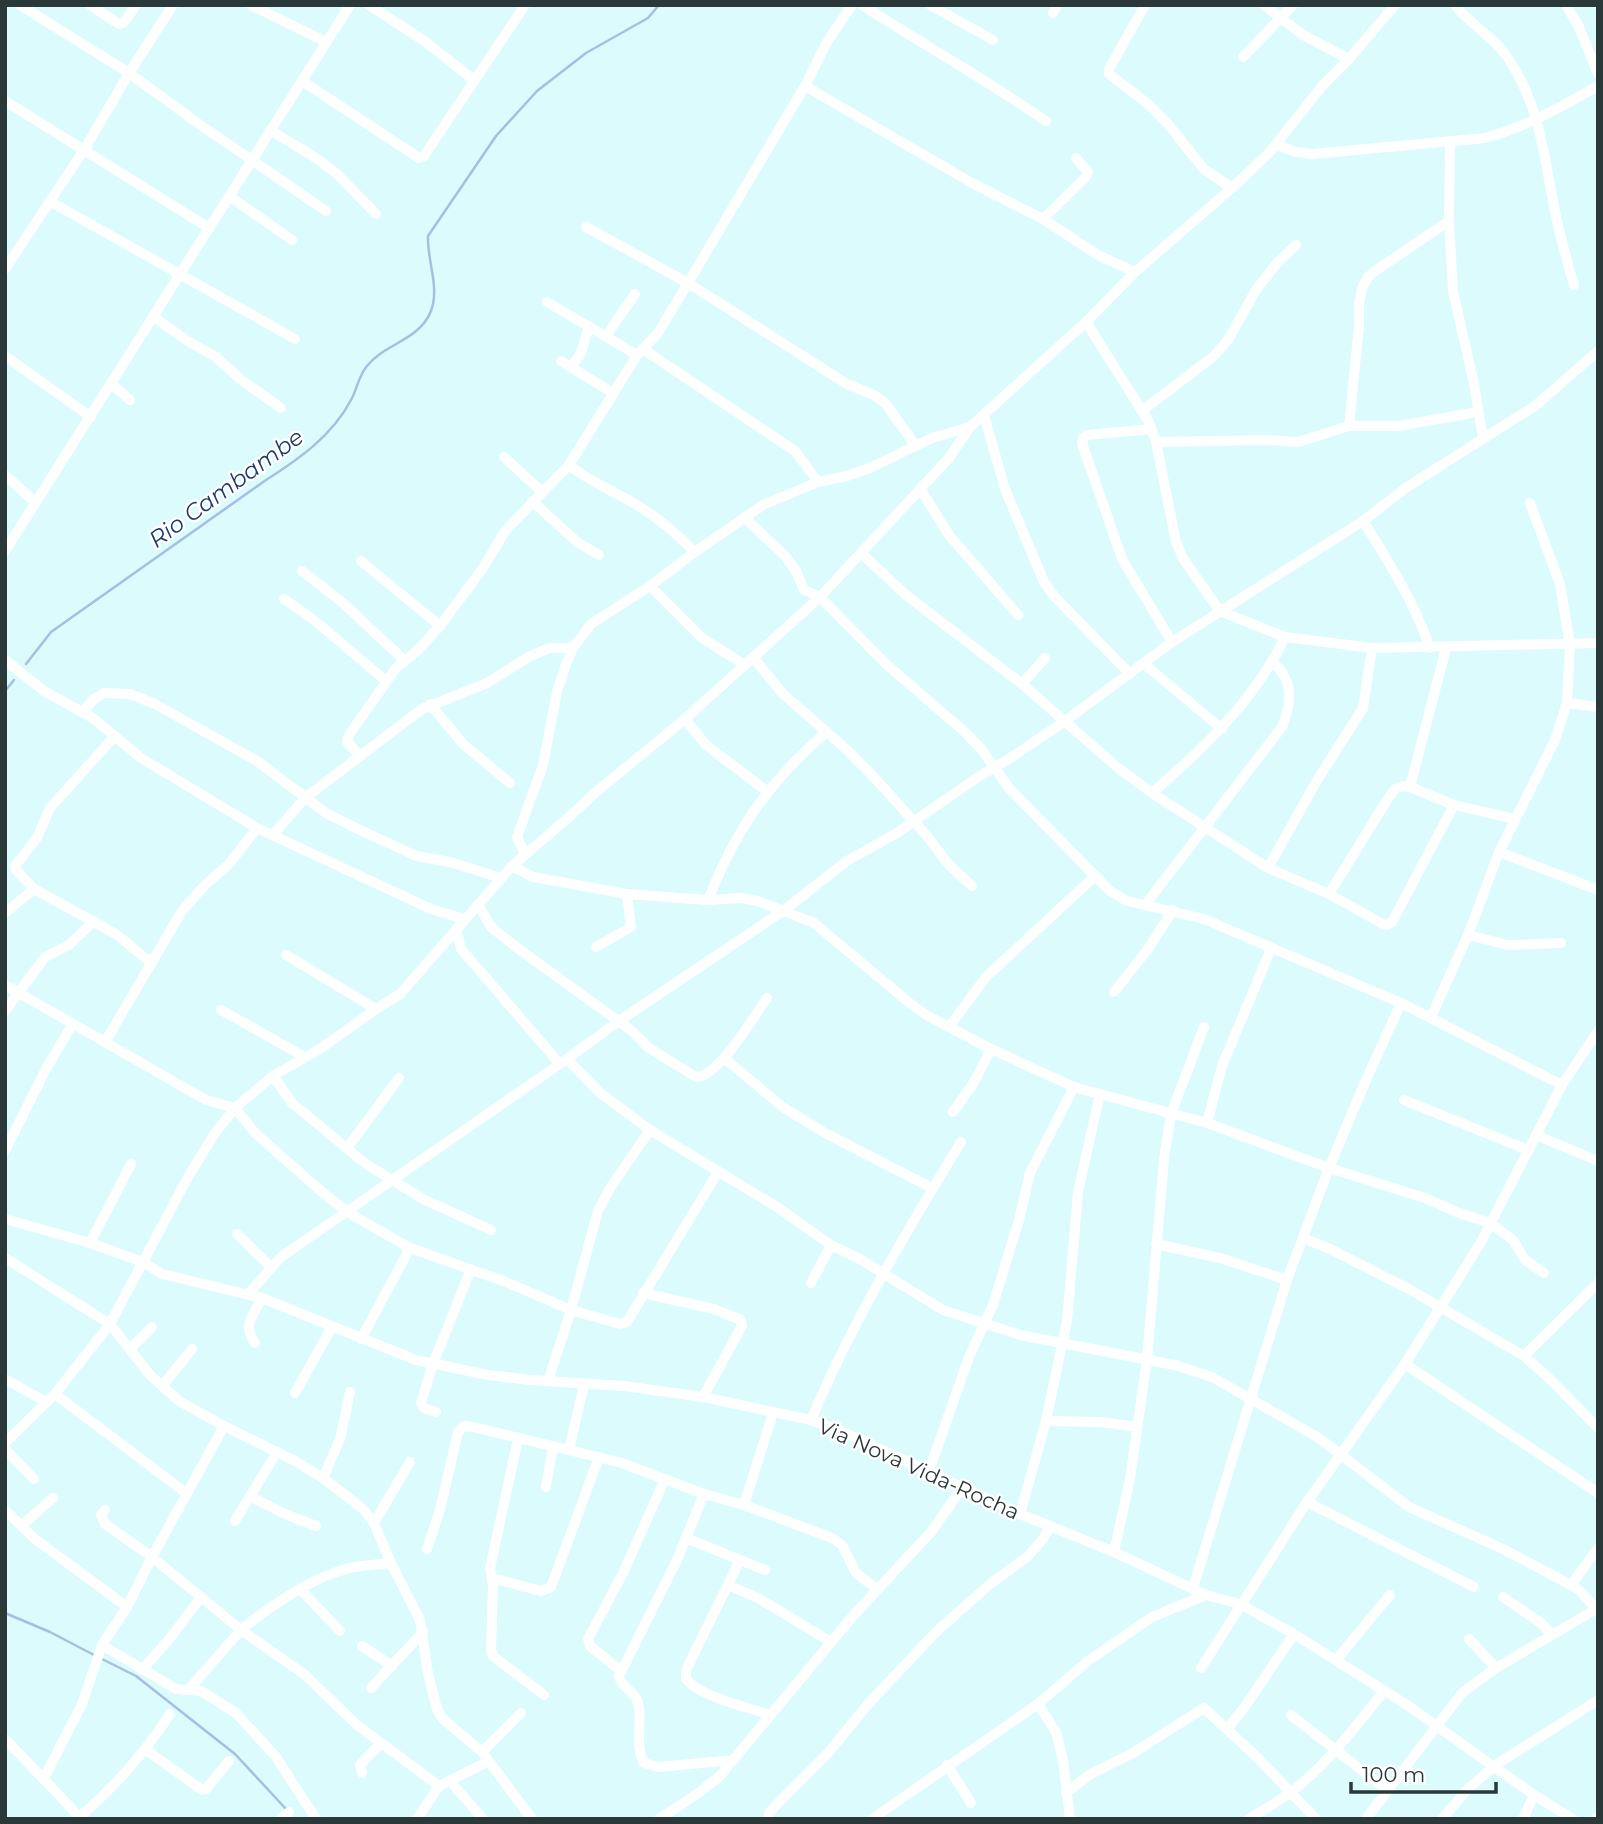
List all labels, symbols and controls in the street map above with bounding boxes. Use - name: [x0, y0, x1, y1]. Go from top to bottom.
- water label: Rio Cambambe: [143, 422, 309, 554]
- street label: Via Nova Vida-Rocha: [814, 1413, 1024, 1525]
- scale bar: [1351, 1750, 1496, 1794]
- text: 100 m: [1362, 1762, 1425, 1787]

